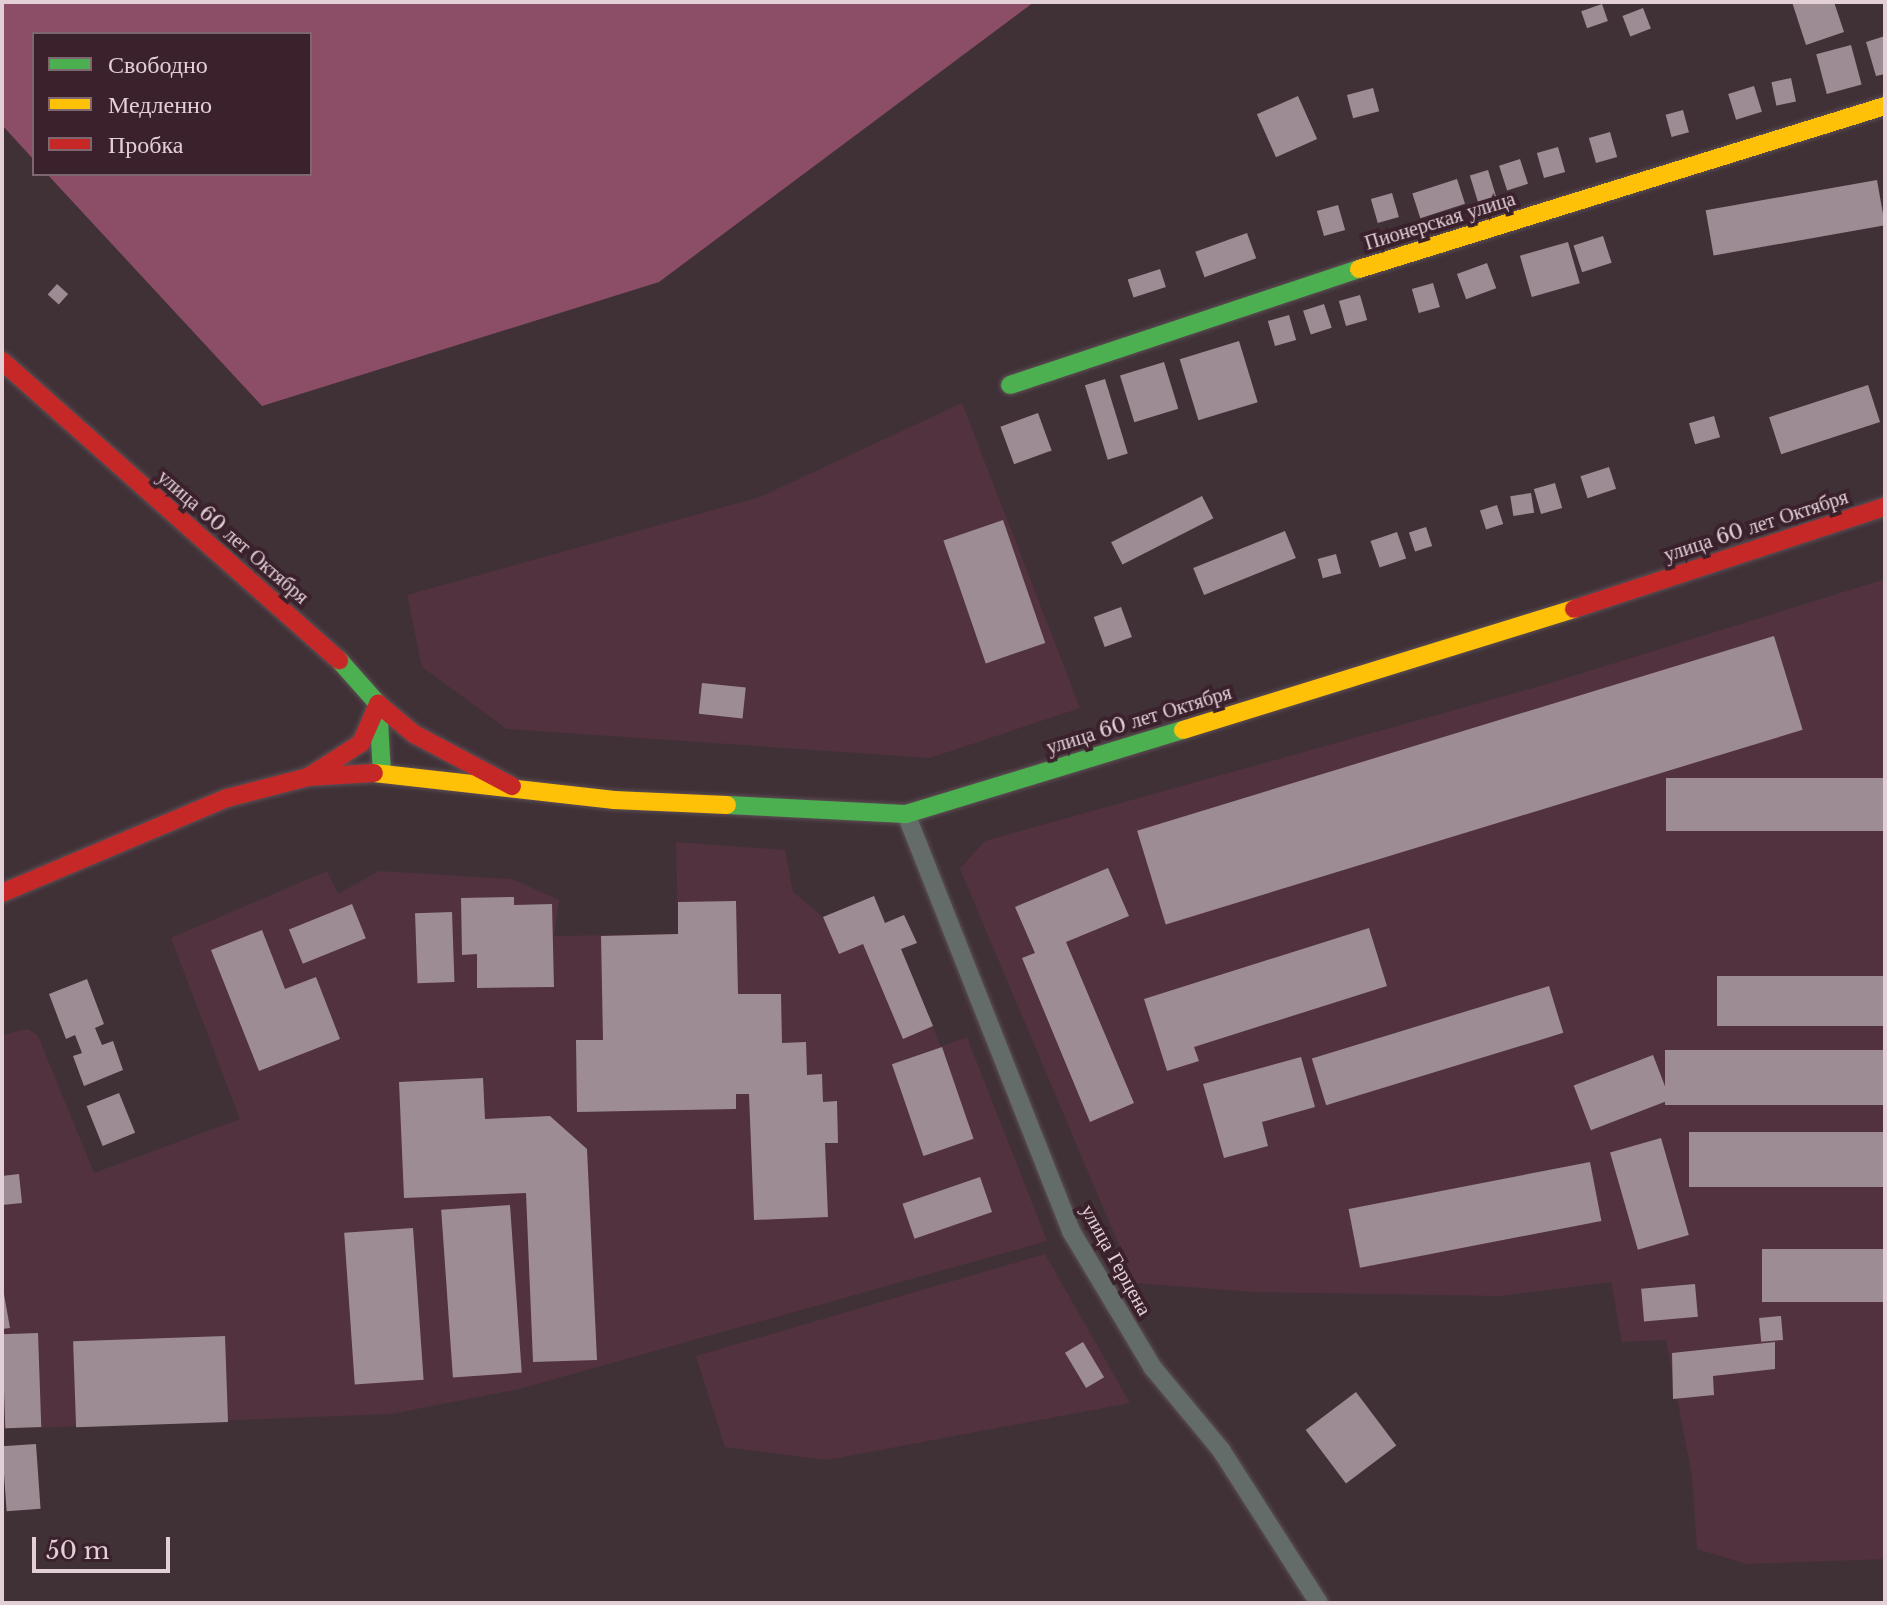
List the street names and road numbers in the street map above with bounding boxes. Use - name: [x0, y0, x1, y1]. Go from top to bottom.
- street label: Пионерская улица: [1362, 187, 1518, 255]
- street label: улица 60 лет Октября: [153, 465, 313, 609]
- street label: улица 60 лет Октября: [1661, 485, 1851, 567]
- street label: улица 60 лет Октября: [1044, 680, 1234, 760]
- street label: улица Герцена: [1076, 1200, 1156, 1320]

